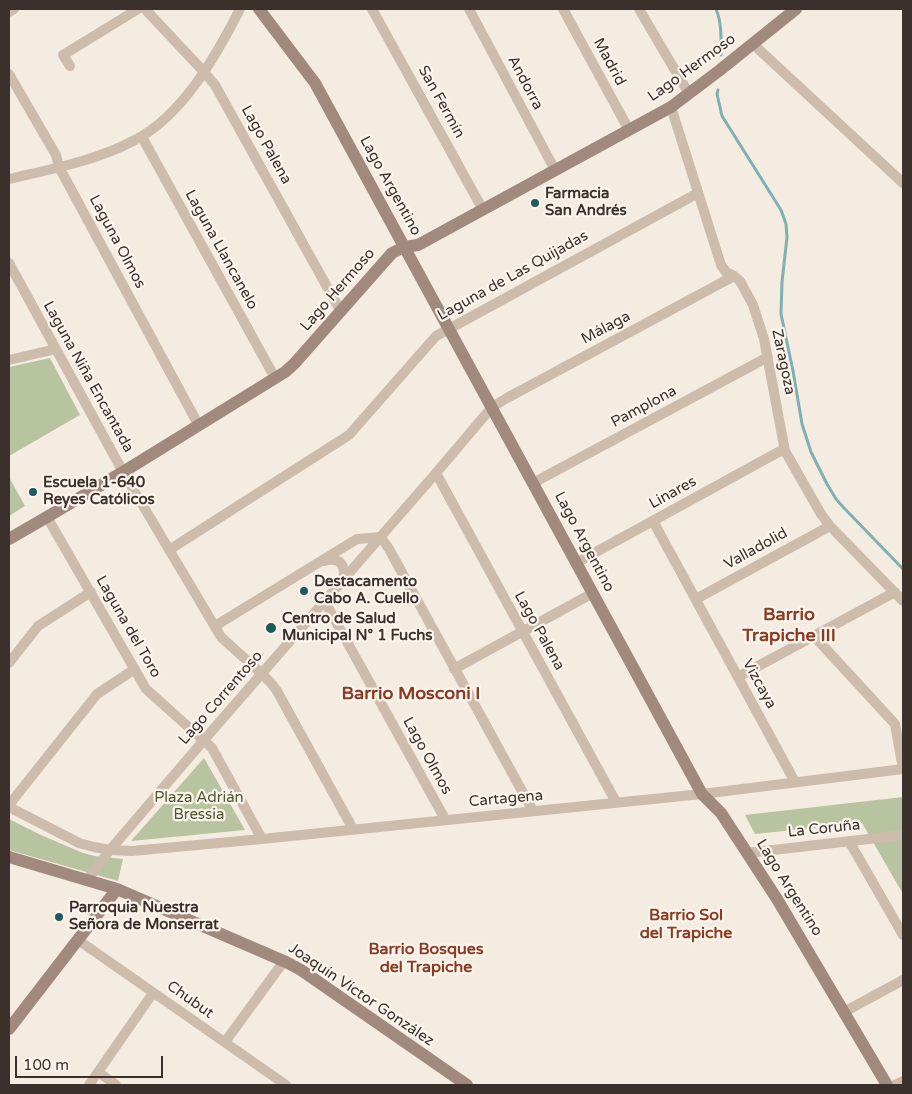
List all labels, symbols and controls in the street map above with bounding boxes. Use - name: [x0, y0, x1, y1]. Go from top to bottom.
- street label: Lago Hermoso: [645, 30, 739, 106]
- street label: Madrid: [589, 35, 629, 89]
- street label: Andorra: [503, 53, 547, 113]
- street label: San Fermín: [414, 63, 468, 141]
- street label: Lago Palena: [237, 102, 295, 188]
- street label: Lago Argentino: [355, 133, 425, 239]
- place label: Farmacia San Andrés: [545, 185, 627, 220]
- street label: Laguna Llancanelo: [181, 187, 261, 313]
- street label: Laguna Olmos: [85, 192, 149, 292]
- marker: Farmacia San Andrés: [529, 197, 541, 209]
- street label: Laguna de Las Quijadas: [435, 227, 591, 325]
- street label: Lago Hermoso: [297, 245, 379, 335]
- street label: Laguna Niña Encantada: [39, 298, 137, 456]
- street label: Málaga: [578, 308, 634, 348]
- street label: Zaragoza: [767, 328, 799, 396]
- street label: Pamplona: [608, 382, 680, 432]
- street label: Linares: [646, 473, 700, 513]
- place label: Escuela 1-640 Reyes Católicos: [43, 474, 155, 509]
- marker: Escuela 1-640 Reyes Católicos: [27, 486, 39, 498]
- street label: Lago Argentino: [550, 489, 618, 595]
- street label: Valladolid: [721, 524, 791, 574]
- street label: Laguna del Toro: [92, 573, 164, 681]
- place label: Destacamento Cabo A. Cuello: [314, 573, 419, 608]
- marker: Destacamento Cabo A. Cuello: [298, 585, 310, 597]
- street label: Lago Palena: [510, 588, 568, 674]
- district label: Barrio Trapiche III: [742, 604, 836, 646]
- place label: Centro de Salud Municipal N° 1 Fuchs: [282, 610, 433, 645]
- marker: Centro de Salud Municipal N° 1 Fuchs: [264, 621, 278, 635]
- street label: Lago Correntoso: [175, 647, 267, 749]
- street label: Vizcaya: [738, 656, 780, 712]
- district label: Barrio Mosconi I: [342, 683, 480, 705]
- street label: Lago Olmos: [398, 714, 456, 798]
- street label: Cartagena: [468, 787, 544, 811]
- park label: Plaza Adrián Bressia: [154, 789, 244, 824]
- street label: La Coruña: [787, 816, 861, 842]
- street label: Lago Argentino: [752, 836, 826, 940]
- place label: Parroquia Nuestra Señora de Monserrat: [69, 899, 219, 934]
- district label: Barrio Sol del Trapiche: [640, 906, 732, 944]
- marker: Parroquia Nuestra Señora de Monserrat: [53, 911, 65, 923]
- street label: Joaquín Víctor González: [285, 940, 437, 1050]
- district label: Barrio Bosques del Trapiche: [368, 940, 484, 978]
- street label: Chubut: [163, 977, 217, 1023]
- scale bar: [18, 1046, 165, 1078]
- text: 100 m: [23, 1056, 69, 1074]

